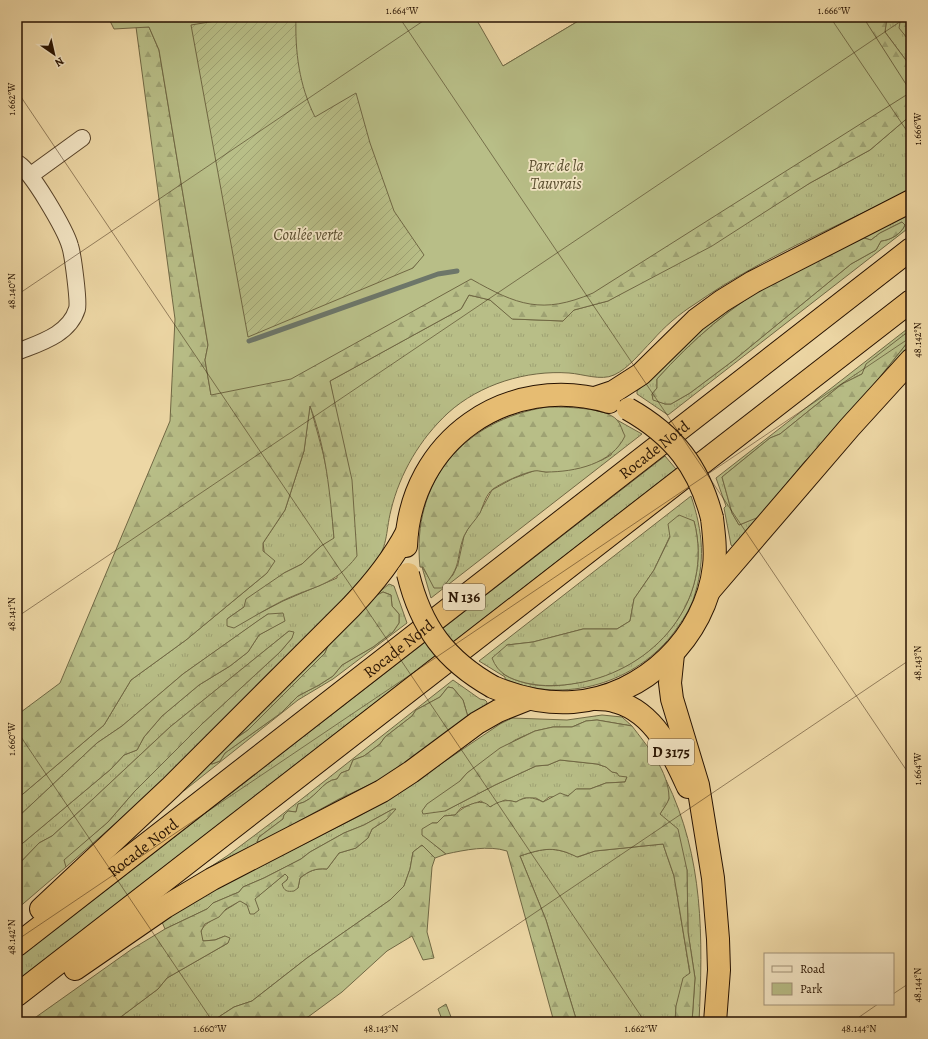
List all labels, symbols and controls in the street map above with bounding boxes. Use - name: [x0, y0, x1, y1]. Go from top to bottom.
- text: 1.664°W: [386, 4, 419, 17]
- text: 1.666°W: [818, 4, 851, 17]
- north arrow: [34, 34, 74, 74]
- text: N: [52, 53, 67, 70]
- text: 1.662°W: [5, 82, 18, 115]
- text: 1.666°W: [911, 112, 924, 145]
- park label: Parc de la Tauvrais: [528, 155, 585, 195]
- park label: Coulée verte: [273, 224, 343, 246]
- text: 48.140°N: [5, 273, 18, 309]
- text: 48.142°N: [911, 322, 924, 358]
- street label: Rocade Nord: [614, 415, 695, 485]
- road number: N 136: [443, 584, 485, 610]
- text: 48.141°N: [5, 597, 18, 631]
- street label: Rocade Nord: [359, 614, 439, 684]
- text: 48.143°N: [911, 646, 924, 680]
- text: 1.660°W: [5, 722, 18, 756]
- road number: D 3175: [648, 739, 694, 765]
- text: 1.664°W: [911, 752, 924, 785]
- street label: Rocade Nord: [103, 813, 183, 883]
- text: 48.142°N: [5, 919, 18, 955]
- legend: [764, 953, 894, 1005]
- text: Road: [800, 961, 826, 977]
- text: 48.144°N: [911, 967, 924, 1003]
- text: Park: [800, 981, 823, 997]
- text: 1.660°W: [193, 1022, 227, 1035]
- text: 48.143°N: [364, 1022, 398, 1035]
- text: 1.662°W: [625, 1022, 658, 1035]
- text: 48.144°N: [841, 1022, 877, 1035]

